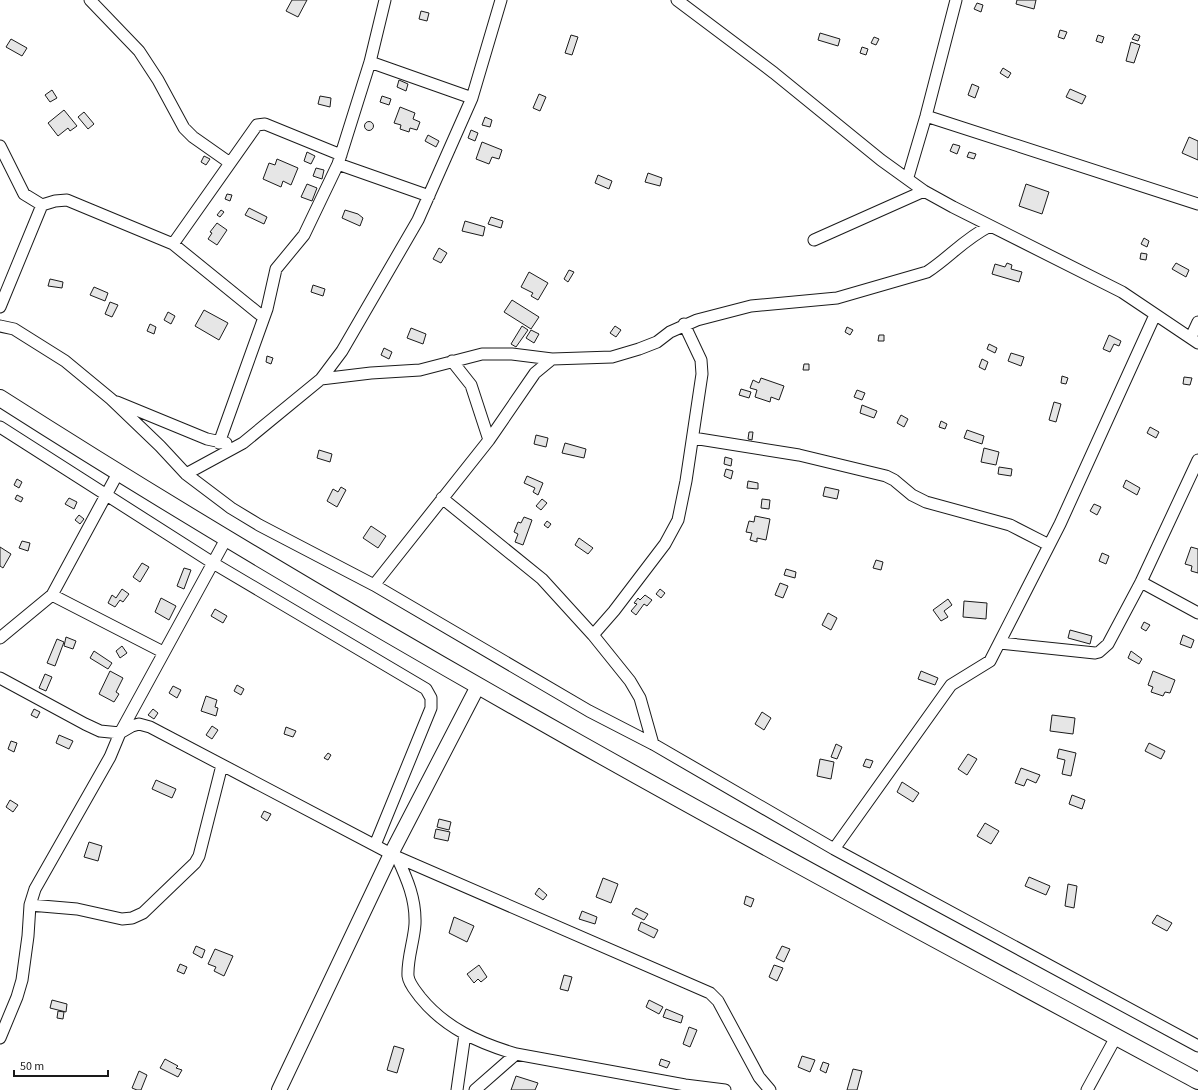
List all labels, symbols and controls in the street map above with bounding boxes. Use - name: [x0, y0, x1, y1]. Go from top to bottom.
- scale bar: [14, 1052, 108, 1078]
- text: 50 m: [20, 1058, 44, 1075]

